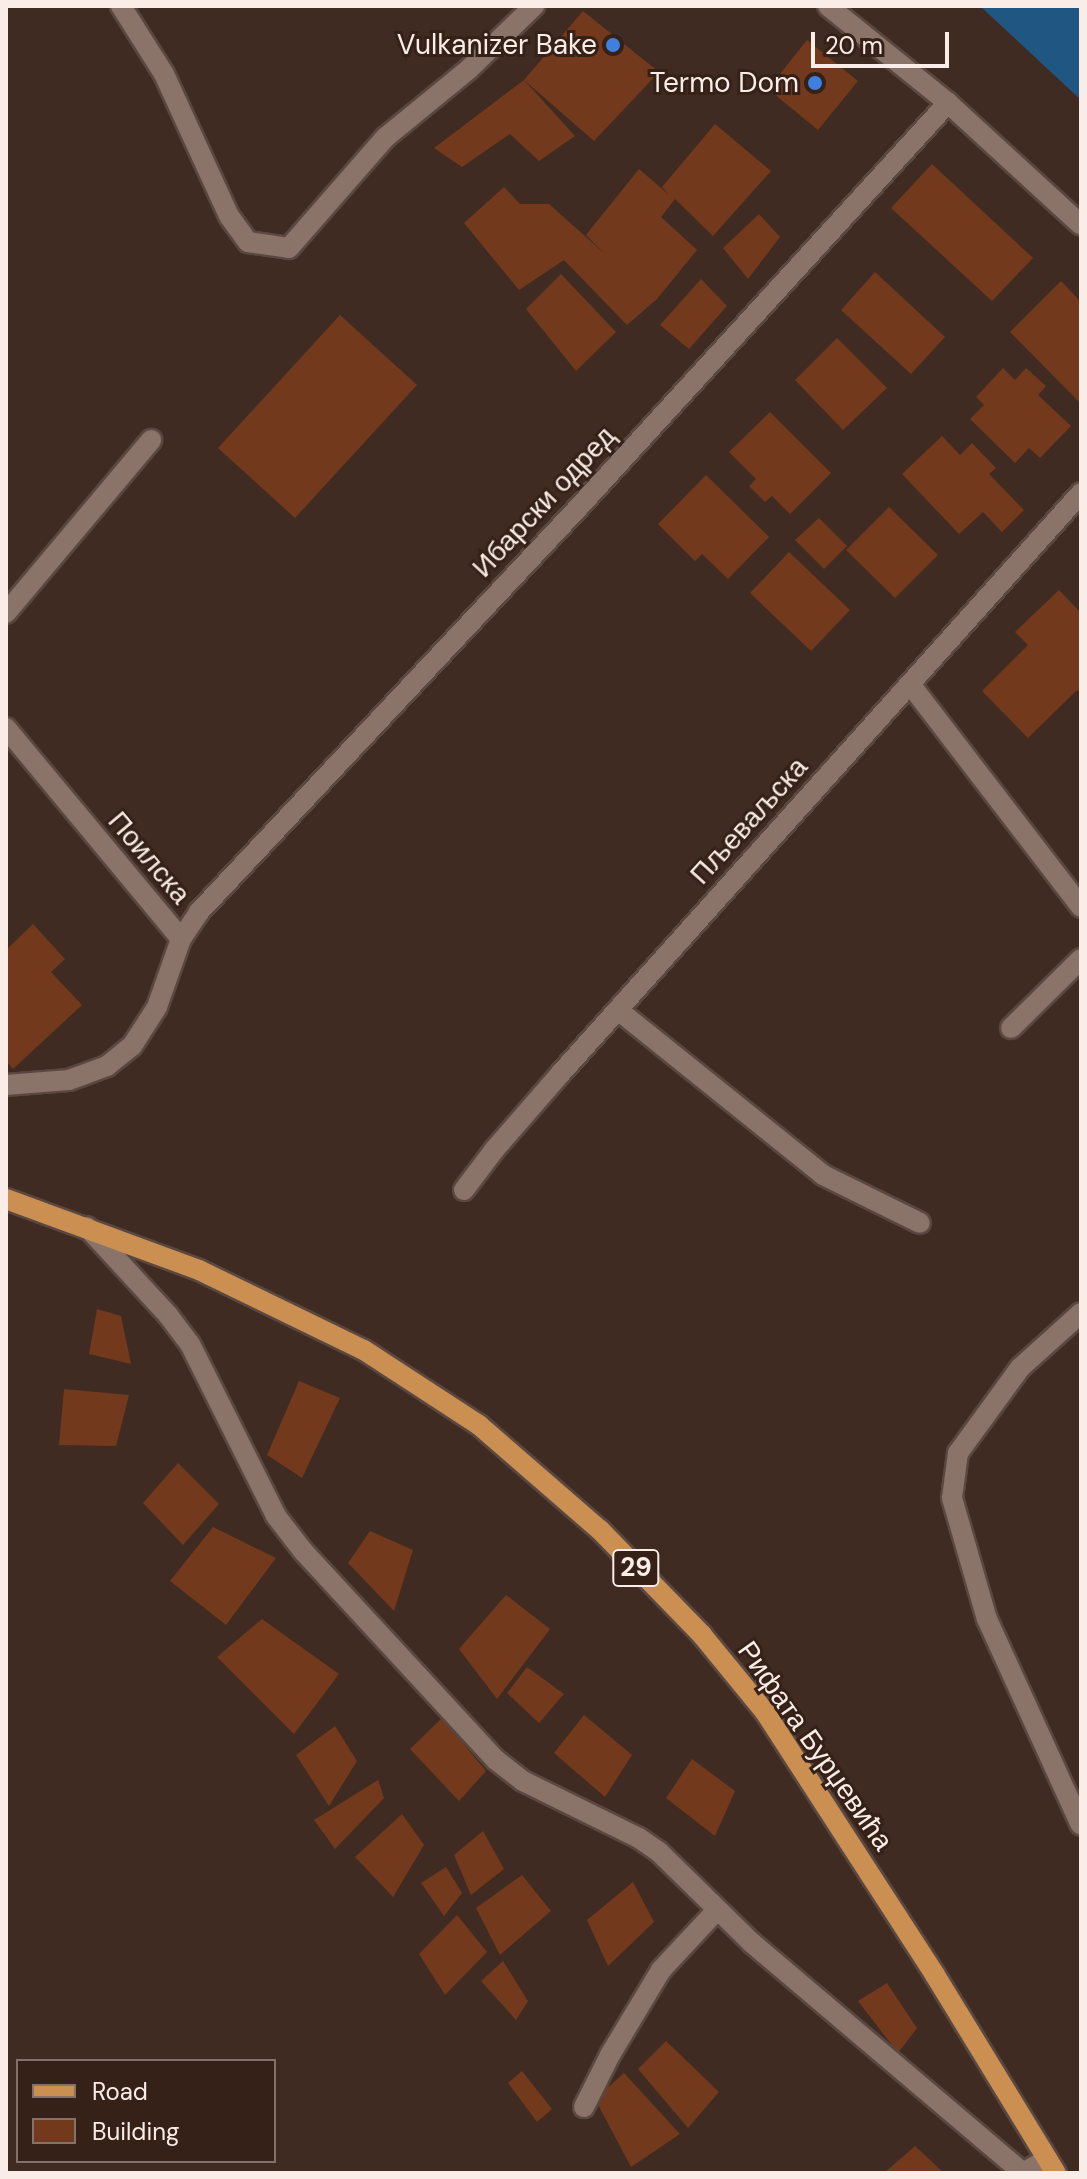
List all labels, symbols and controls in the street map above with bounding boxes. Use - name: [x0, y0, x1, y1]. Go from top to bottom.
- scale bar: [815, 16, 953, 66]
- place label: Vulkanizer Bake: [397, 28, 597, 62]
- text: 20 m: [825, 30, 883, 61]
- marker: Vulkanizer Bake: [604, 36, 622, 54]
- place label: Termo Dom: [650, 66, 799, 100]
- marker: Termo Dom: [806, 74, 824, 92]
- street label: Ибарски одред: [466, 420, 622, 584]
- street label: Пљеваљска: [683, 751, 815, 891]
- street label: Поилска: [101, 805, 197, 911]
- road number: 29: [612, 1546, 660, 1590]
- street label: Рифата Бурџевића: [730, 1635, 900, 1857]
- legend: [16, 2059, 276, 2163]
- text: Road: [92, 2076, 148, 2107]
- text: Building: [92, 2116, 179, 2147]

